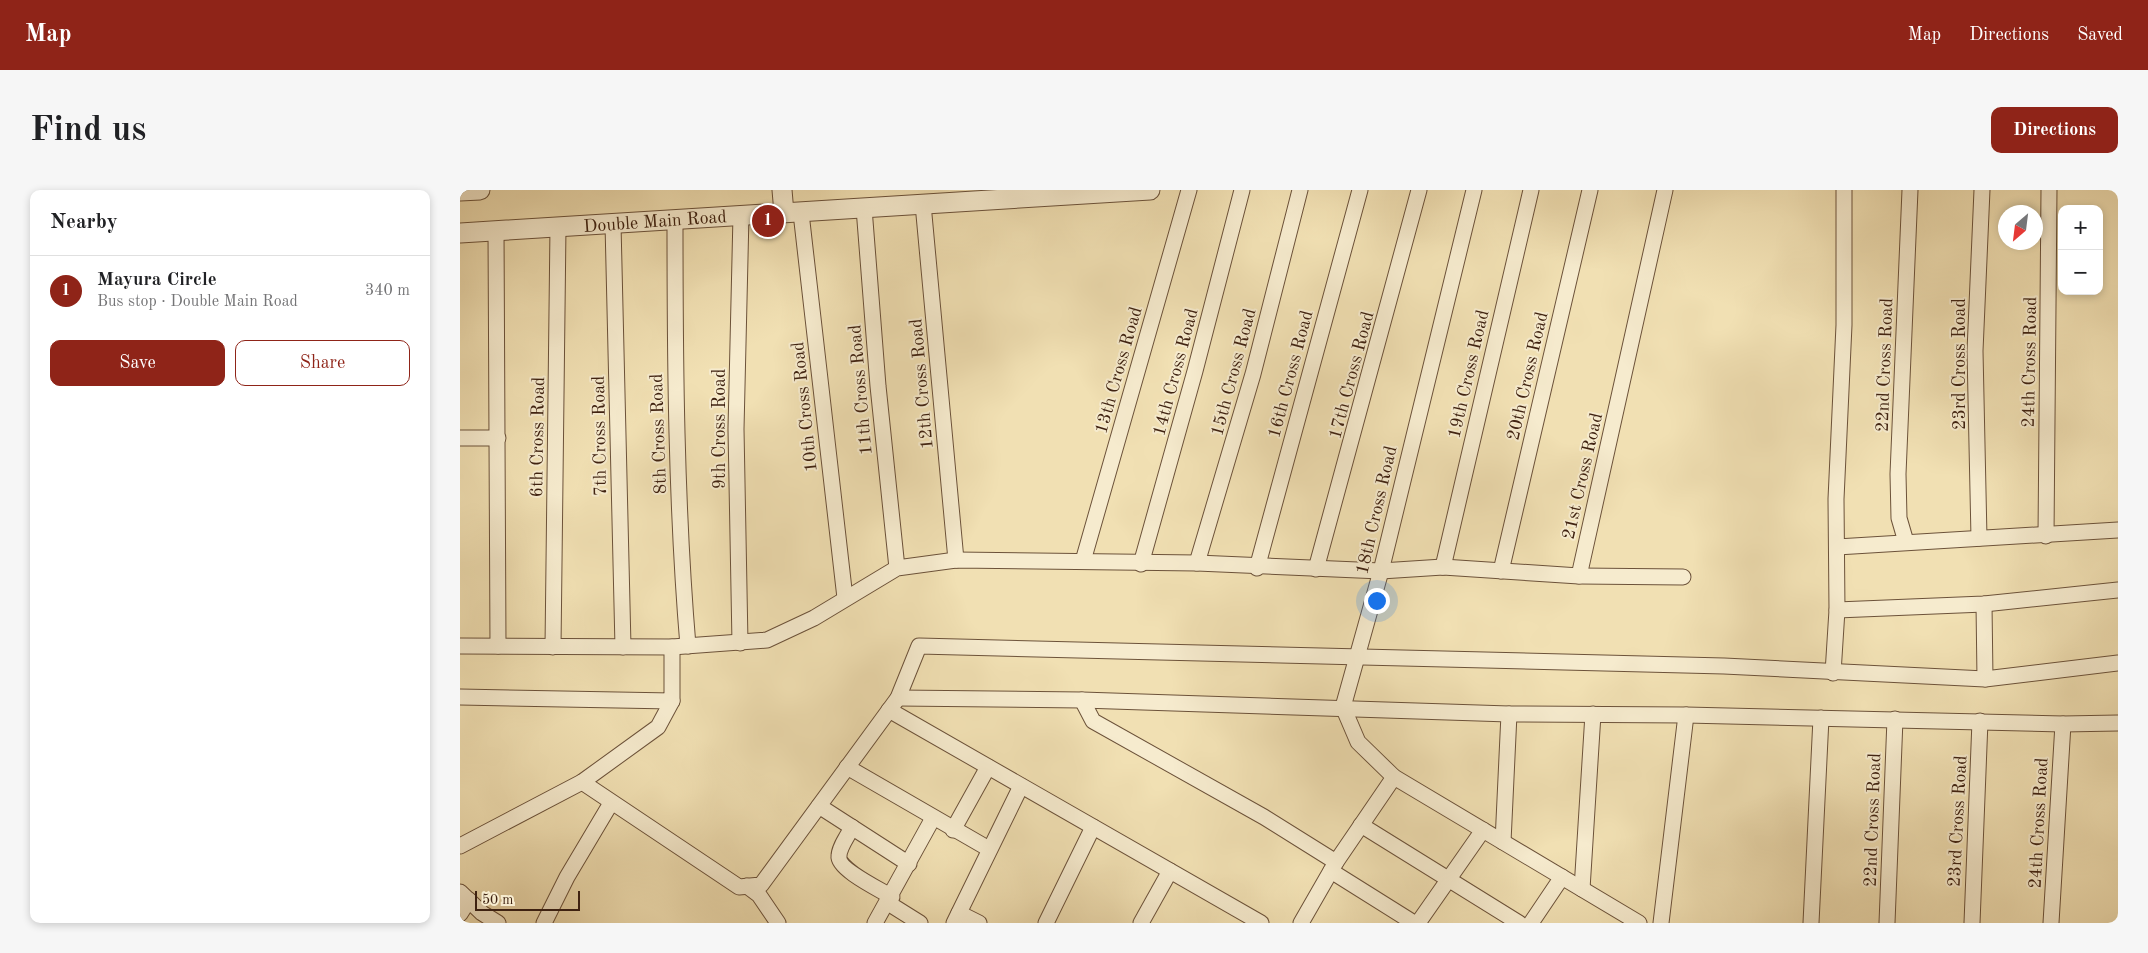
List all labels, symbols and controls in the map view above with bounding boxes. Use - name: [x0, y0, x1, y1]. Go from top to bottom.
- text: Map: [25, 23, 72, 47]
- text: Map: [1908, 26, 1941, 44]
- text: Directions: [1969, 26, 2049, 44]
- text: Saved: [2077, 26, 2123, 44]
- button: Directions: [1991, 107, 2118, 153]
- text: Find us: [30, 113, 146, 148]
- pin: 1: [752, 202, 784, 240]
- north arrow: [1998, 205, 2043, 250]
- map controls: [2058, 205, 2103, 295]
- button: +: [2058, 205, 2103, 250]
- street label: Double Main Road: [583, 208, 727, 236]
- text: Nearby: [50, 212, 118, 233]
- button: −: [2058, 250, 2103, 295]
- text: Mayura Circle: [97, 271, 217, 290]
- text: 1: [61, 283, 71, 299]
- text: 340 m: [365, 283, 410, 299]
- text: Bus stop · Double Main Road: [97, 294, 298, 310]
- street label: 24th Cross Road: [2020, 296, 2040, 428]
- street label: 22nd Cross Road: [1874, 298, 1896, 432]
- street label: 23rd Cross Road: [1951, 298, 1969, 430]
- street label: 13th Cross Road: [1092, 305, 1146, 436]
- street label: 14th Cross Road: [1150, 307, 1202, 438]
- street label: 15th Cross Road: [1208, 307, 1260, 438]
- street label: 19th Cross Road: [1445, 308, 1492, 440]
- street label: 16th Cross Road: [1265, 309, 1317, 440]
- street label: 17th Cross Road: [1326, 310, 1378, 441]
- street label: 20th Cross Road: [1504, 310, 1551, 442]
- street label: 12th Cross Road: [907, 318, 937, 450]
- street label: 11th Cross Road: [846, 324, 876, 456]
- button: Save: [50, 340, 225, 386]
- button: Share: [235, 340, 410, 386]
- street label: 10th Cross Road: [789, 341, 821, 473]
- street label: 9th Cross Road: [711, 369, 729, 489]
- street label: 8th Cross Road: [648, 373, 670, 495]
- street label: 7th Cross Road: [590, 375, 610, 496]
- street label: 6th Cross Road: [528, 377, 548, 498]
- street label: 21st Cross Road: [1560, 411, 1606, 541]
- street label: 18th Cross Road: [1353, 444, 1400, 576]
- your location: [1364, 588, 1390, 614]
- street label: 22nd Cross Road: [1862, 753, 1884, 887]
- street label: 23rd Cross Road: [1946, 755, 1970, 887]
- street label: 24th Cross Road: [2027, 757, 2051, 889]
- scale bar: [475, 888, 580, 911]
- text: 50 m: [482, 893, 513, 907]

